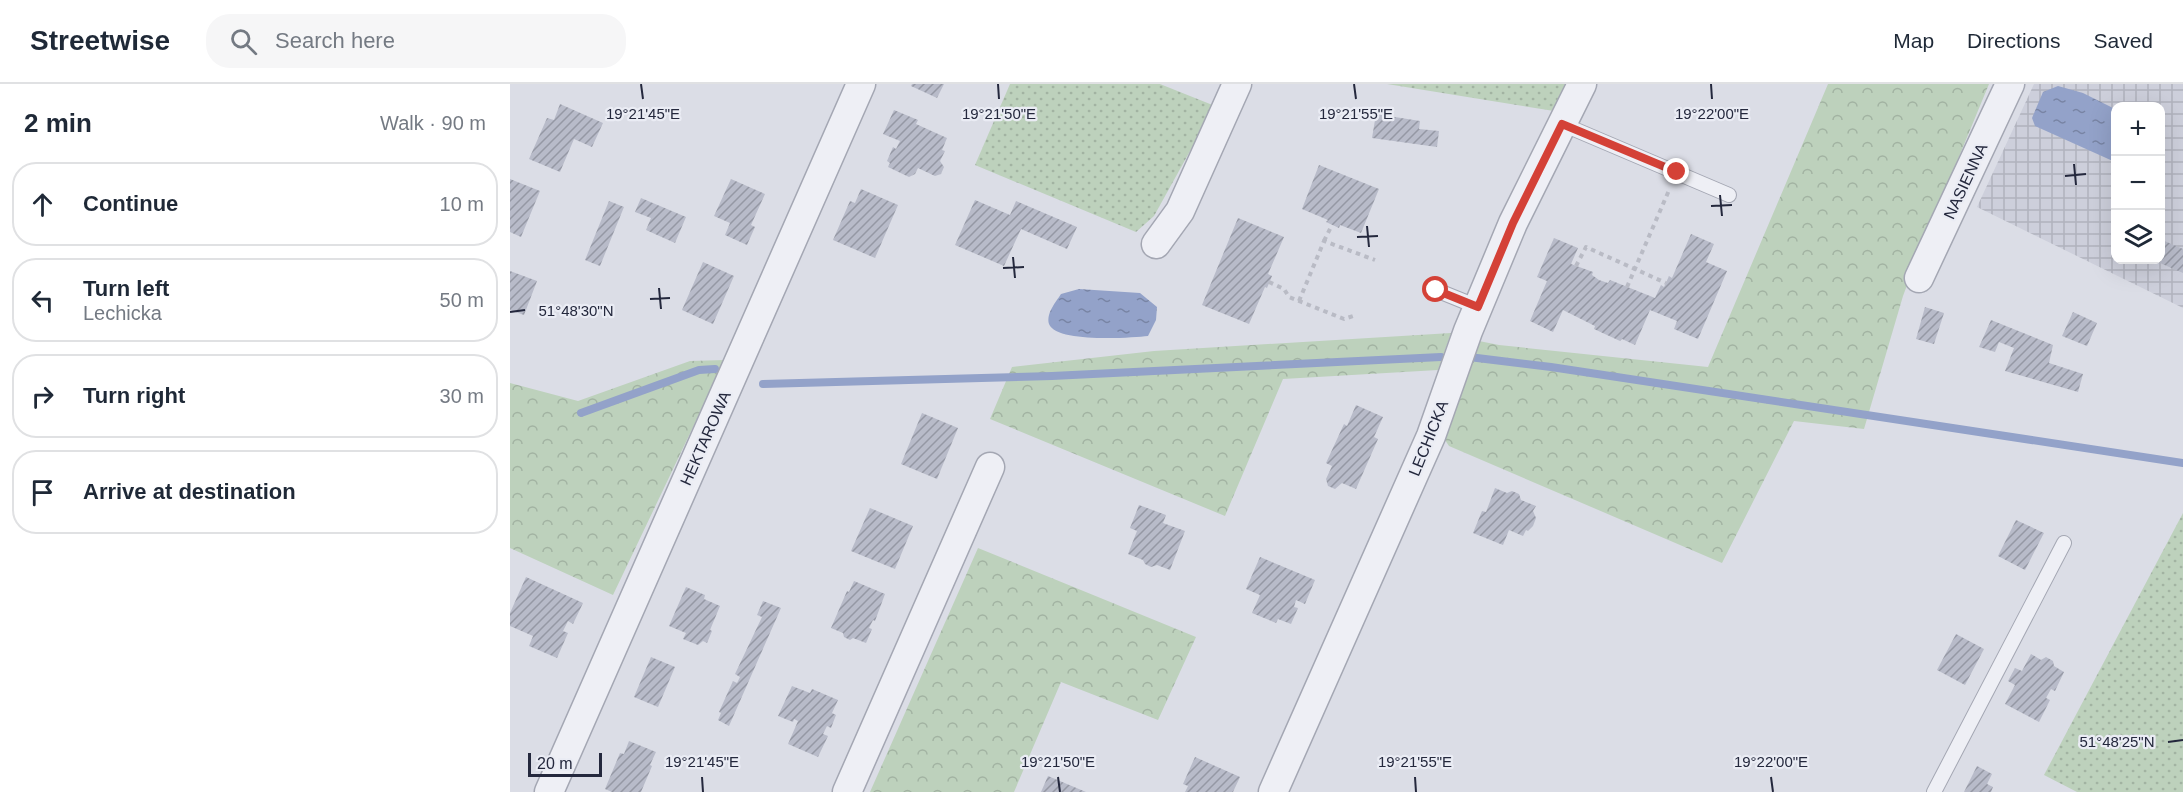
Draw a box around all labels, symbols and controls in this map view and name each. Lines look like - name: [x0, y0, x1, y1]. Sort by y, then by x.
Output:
- search box: [206, 14, 626, 68]
- text: Streetwise: [30, 25, 170, 56]
- icon: search: [227, 25, 260, 58]
- text: Search here: [275, 28, 395, 53]
- text: Map: [1893, 29, 1934, 52]
- text: Directions: [1967, 29, 2060, 52]
- text: Saved: [2093, 29, 2153, 52]
- map controls: [2111, 102, 2165, 264]
- button: +: [2111, 102, 2165, 156]
- text: 19°21'45"E: [606, 105, 680, 122]
- text: 19°21'50"E: [962, 105, 1036, 122]
- text: 19°21'55"E: [1319, 105, 1393, 122]
- text: 19°22'00"E: [1675, 105, 1749, 122]
- text: 2 min: [24, 108, 92, 138]
- text: Walk · 90 m: [380, 112, 486, 134]
- street label: NASIENNA: [1940, 140, 1991, 222]
- button: −: [2111, 156, 2165, 210]
- route end: [1663, 158, 1689, 184]
- icon: ahead: [26, 188, 59, 221]
- text: Continue: [83, 191, 178, 216]
- text: 10 m: [440, 193, 484, 215]
- button: layers: [2111, 210, 2165, 264]
- text: Turn left: [83, 276, 169, 301]
- route start: [1422, 276, 1448, 302]
- icon: left: [26, 284, 59, 317]
- text: 50 m: [440, 289, 484, 311]
- text: Lechicka: [83, 302, 162, 324]
- text: 51°48'30"N: [538, 302, 614, 319]
- icon: right: [26, 380, 59, 413]
- text: Turn right: [83, 383, 185, 408]
- text: 30 m: [440, 385, 484, 407]
- street label: HEKTAROWA: [677, 388, 734, 488]
- street label: LECHICKA: [1406, 398, 1451, 478]
- icon: arrive: [26, 476, 59, 509]
- text: Arrive at destination: [83, 479, 296, 504]
- text: 51°48'25"N: [2079, 733, 2155, 750]
- scale bar: [528, 750, 602, 778]
- text: 19°21'45"E: [665, 753, 739, 770]
- text: 19°21'50"E: [1021, 753, 1095, 770]
- text: 19°21'55"E: [1378, 753, 1452, 770]
- text: 19°22'00"E: [1734, 753, 1808, 770]
- text: 20 m: [537, 755, 573, 772]

